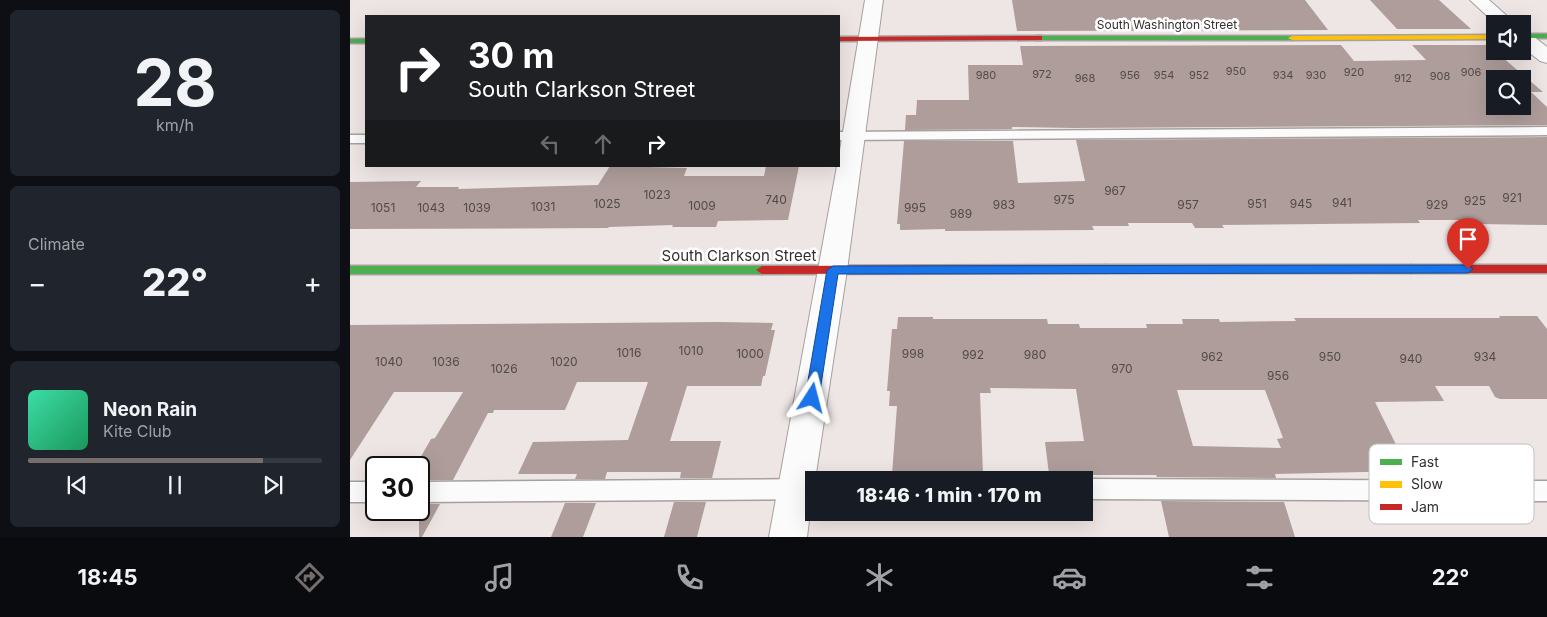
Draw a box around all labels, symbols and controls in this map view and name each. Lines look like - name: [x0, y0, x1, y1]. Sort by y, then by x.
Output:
- map controls: [1486, 15, 1531, 115]
- button: sound: [1486, 15, 1531, 60]
- street label: South Washington Street: [1097, 17, 1237, 32]
- text: 30 m: [468, 34, 554, 76]
- icon: right: [385, 35, 450, 100]
- text: 28: [133, 43, 217, 122]
- house number: 950: [1226, 64, 1246, 78]
- house number: 920: [1344, 65, 1364, 79]
- house number: 906: [1461, 65, 1481, 79]
- house number: 972: [1032, 67, 1052, 81]
- house number: 980: [976, 68, 996, 82]
- house number: 956: [1120, 68, 1140, 82]
- house number: 954: [1154, 68, 1174, 82]
- house number: 952: [1189, 68, 1209, 82]
- house number: 934: [1273, 68, 1293, 82]
- house number: 930: [1306, 68, 1326, 82]
- house number: 908: [1430, 69, 1450, 83]
- button: search: [1486, 70, 1531, 115]
- house number: 968: [1075, 71, 1095, 85]
- house number: 912: [1394, 71, 1412, 85]
- text: South Clarkson Street: [468, 76, 695, 102]
- text: km/h: [156, 115, 194, 135]
- icon: left: [536, 130, 564, 158]
- icon: ahead: [589, 130, 617, 158]
- icon: right: [642, 130, 670, 158]
- house number: 967: [1104, 183, 1126, 198]
- house number: 1023: [643, 187, 671, 202]
- house number: 921: [1502, 190, 1522, 205]
- house number: 740: [765, 192, 787, 207]
- house number: 975: [1053, 192, 1075, 207]
- house number: 925: [1464, 193, 1486, 208]
- house number: 941: [1332, 195, 1352, 210]
- house number: 1025: [593, 196, 621, 211]
- house number: 951: [1247, 196, 1267, 211]
- house number: 945: [1290, 196, 1312, 211]
- house number: 983: [993, 197, 1015, 212]
- house number: 957: [1177, 197, 1199, 212]
- house number: 929: [1426, 197, 1448, 212]
- house number: 1009: [688, 198, 716, 213]
- house number: 1031: [531, 199, 555, 214]
- house number: 1051: [371, 200, 395, 215]
- house number: 1043: [417, 200, 445, 215]
- house number: 1039: [463, 200, 491, 215]
- house number: 995: [904, 200, 926, 215]
- house number: 989: [950, 206, 972, 221]
- pin: [1447, 218, 1489, 269]
- icon: arrive: [1454, 225, 1482, 253]
- text: Climate: [28, 234, 85, 254]
- street label: South Clarkson Street: [662, 246, 817, 265]
- text: 22°: [142, 259, 208, 305]
- text: −: [28, 266, 47, 300]
- text: +: [303, 266, 322, 300]
- house number: 1010: [679, 343, 703, 358]
- house number: 1016: [617, 345, 641, 360]
- house number: 1000: [736, 346, 764, 361]
- house number: 998: [902, 346, 924, 361]
- house number: 992: [962, 347, 984, 362]
- house number: 980: [1024, 347, 1046, 362]
- house number: 962: [1201, 349, 1223, 364]
- house number: 950: [1319, 349, 1341, 364]
- house number: 934: [1474, 349, 1497, 364]
- house number: 940: [1400, 351, 1422, 366]
- house number: 1040: [375, 354, 403, 369]
- house number: 1036: [432, 354, 460, 369]
- house number: 1020: [550, 354, 578, 369]
- house number: 1026: [490, 361, 518, 376]
- house number: 970: [1111, 361, 1133, 376]
- house number: 956: [1267, 368, 1289, 383]
- position arrow: [785, 371, 837, 423]
- text: Neon Rain: [103, 398, 197, 421]
- text: Kite Club: [103, 421, 172, 441]
- legend: [1369, 444, 1534, 524]
- text: Fast: [1411, 453, 1439, 470]
- speed limit sign: 30: [365, 456, 430, 521]
- icon: previous: [63, 471, 91, 499]
- icon: pause: [161, 471, 189, 499]
- icon: next: [259, 471, 287, 499]
- text: Slow: [1411, 475, 1443, 492]
- text: 18:46 · 1 min · 170 m: [856, 484, 1042, 507]
- text: Jam: [1411, 498, 1439, 515]
- icon: directions: [292, 560, 327, 595]
- icon: music: [482, 560, 517, 595]
- icon: phone: [672, 560, 707, 595]
- icon: climate: [862, 560, 897, 595]
- icon: car: [1052, 560, 1087, 595]
- icon: filters: [1242, 560, 1277, 595]
- text: 18:45: [77, 564, 138, 590]
- text: 22°: [1432, 564, 1469, 590]

